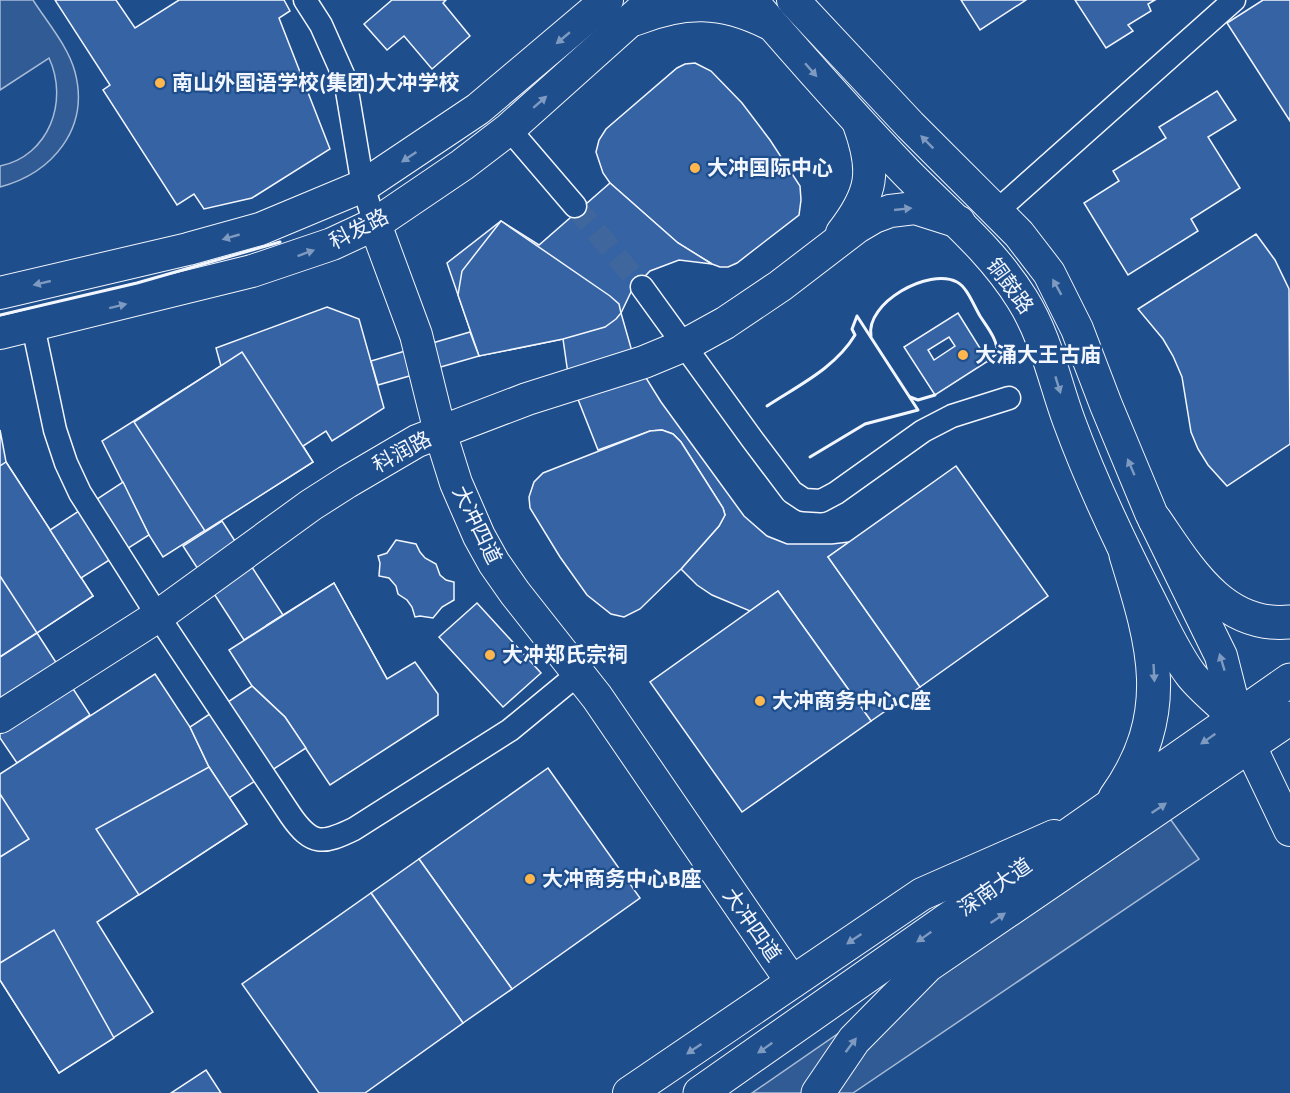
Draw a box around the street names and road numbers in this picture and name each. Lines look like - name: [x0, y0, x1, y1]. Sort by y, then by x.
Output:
- street label: 科发路: [324, 201, 394, 257]
- street label: 铜鼓路: [979, 252, 1041, 320]
- street label: 科润路: [367, 424, 437, 480]
- street label: 大冲四道: [445, 481, 509, 569]
- street label: 深南大道: [952, 851, 1038, 923]
- street label: 大冲四道: [716, 882, 788, 968]

